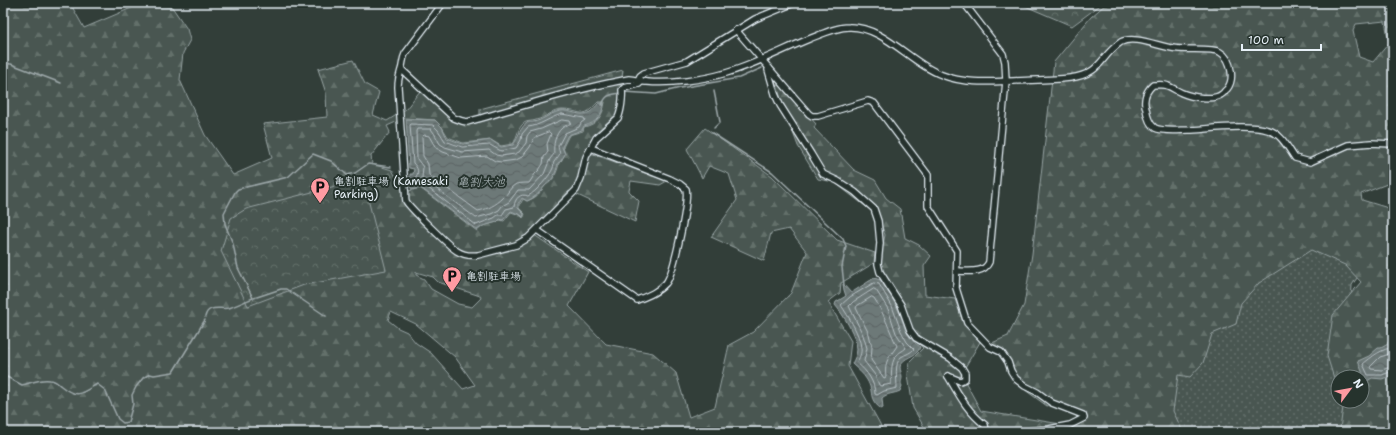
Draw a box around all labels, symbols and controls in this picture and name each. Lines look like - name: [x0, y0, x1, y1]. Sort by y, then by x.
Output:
- scale bar: [1242, 26, 1321, 52]
- text: 100 m: [1248, 32, 1284, 48]
- place label: 亀割駐車場 (Kamesaki Parking): [334, 174, 448, 202]
- water label: 亀割大池: [457, 174, 506, 190]
- parking icon: 亀割駐車場 (Kamesaki Parking): [309, 176, 331, 204]
- parking icon: 亀割駐車場: [441, 265, 463, 293]
- place label: 亀割駐車場: [466, 269, 521, 284]
- north arrow: [1330, 369, 1370, 409]
- text: N: [1349, 376, 1367, 392]

